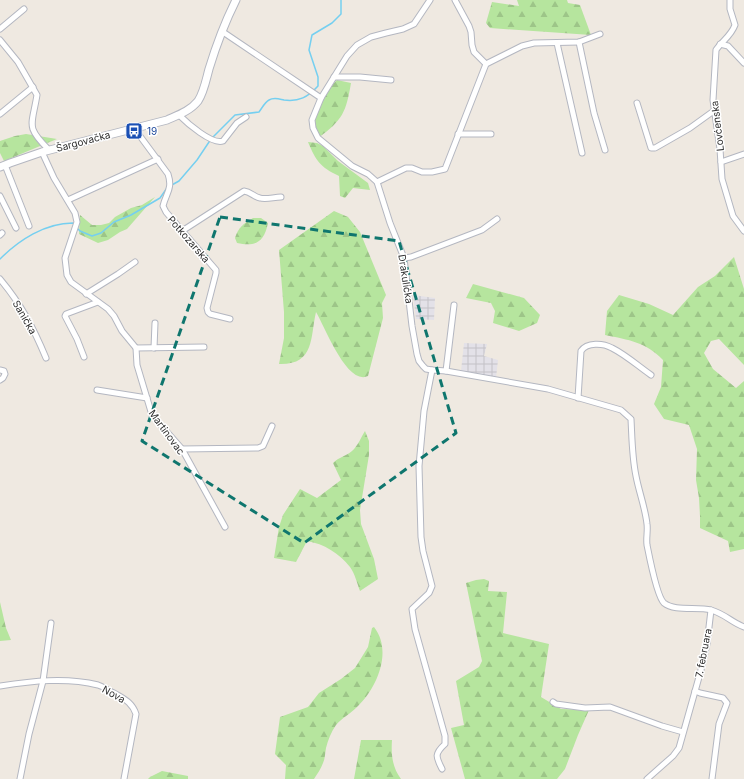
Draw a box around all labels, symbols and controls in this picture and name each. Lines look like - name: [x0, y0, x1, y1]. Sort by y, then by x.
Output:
- street label: Lovćenska: [708, 100, 726, 152]
- bus stop icon: 19: [124, 121, 144, 141]
- place label: 19: [147, 125, 157, 137]
- street label: Šargovačka: [55, 128, 111, 154]
- street label: Potkozarska: [165, 213, 213, 265]
- street label: Drakulićka: [396, 254, 416, 304]
- street label: Sanička: [11, 298, 39, 336]
- street label: Martinovac: [147, 407, 188, 457]
- street label: 7. februara: [692, 627, 714, 679]
- street label: Nova: [100, 683, 128, 705]

